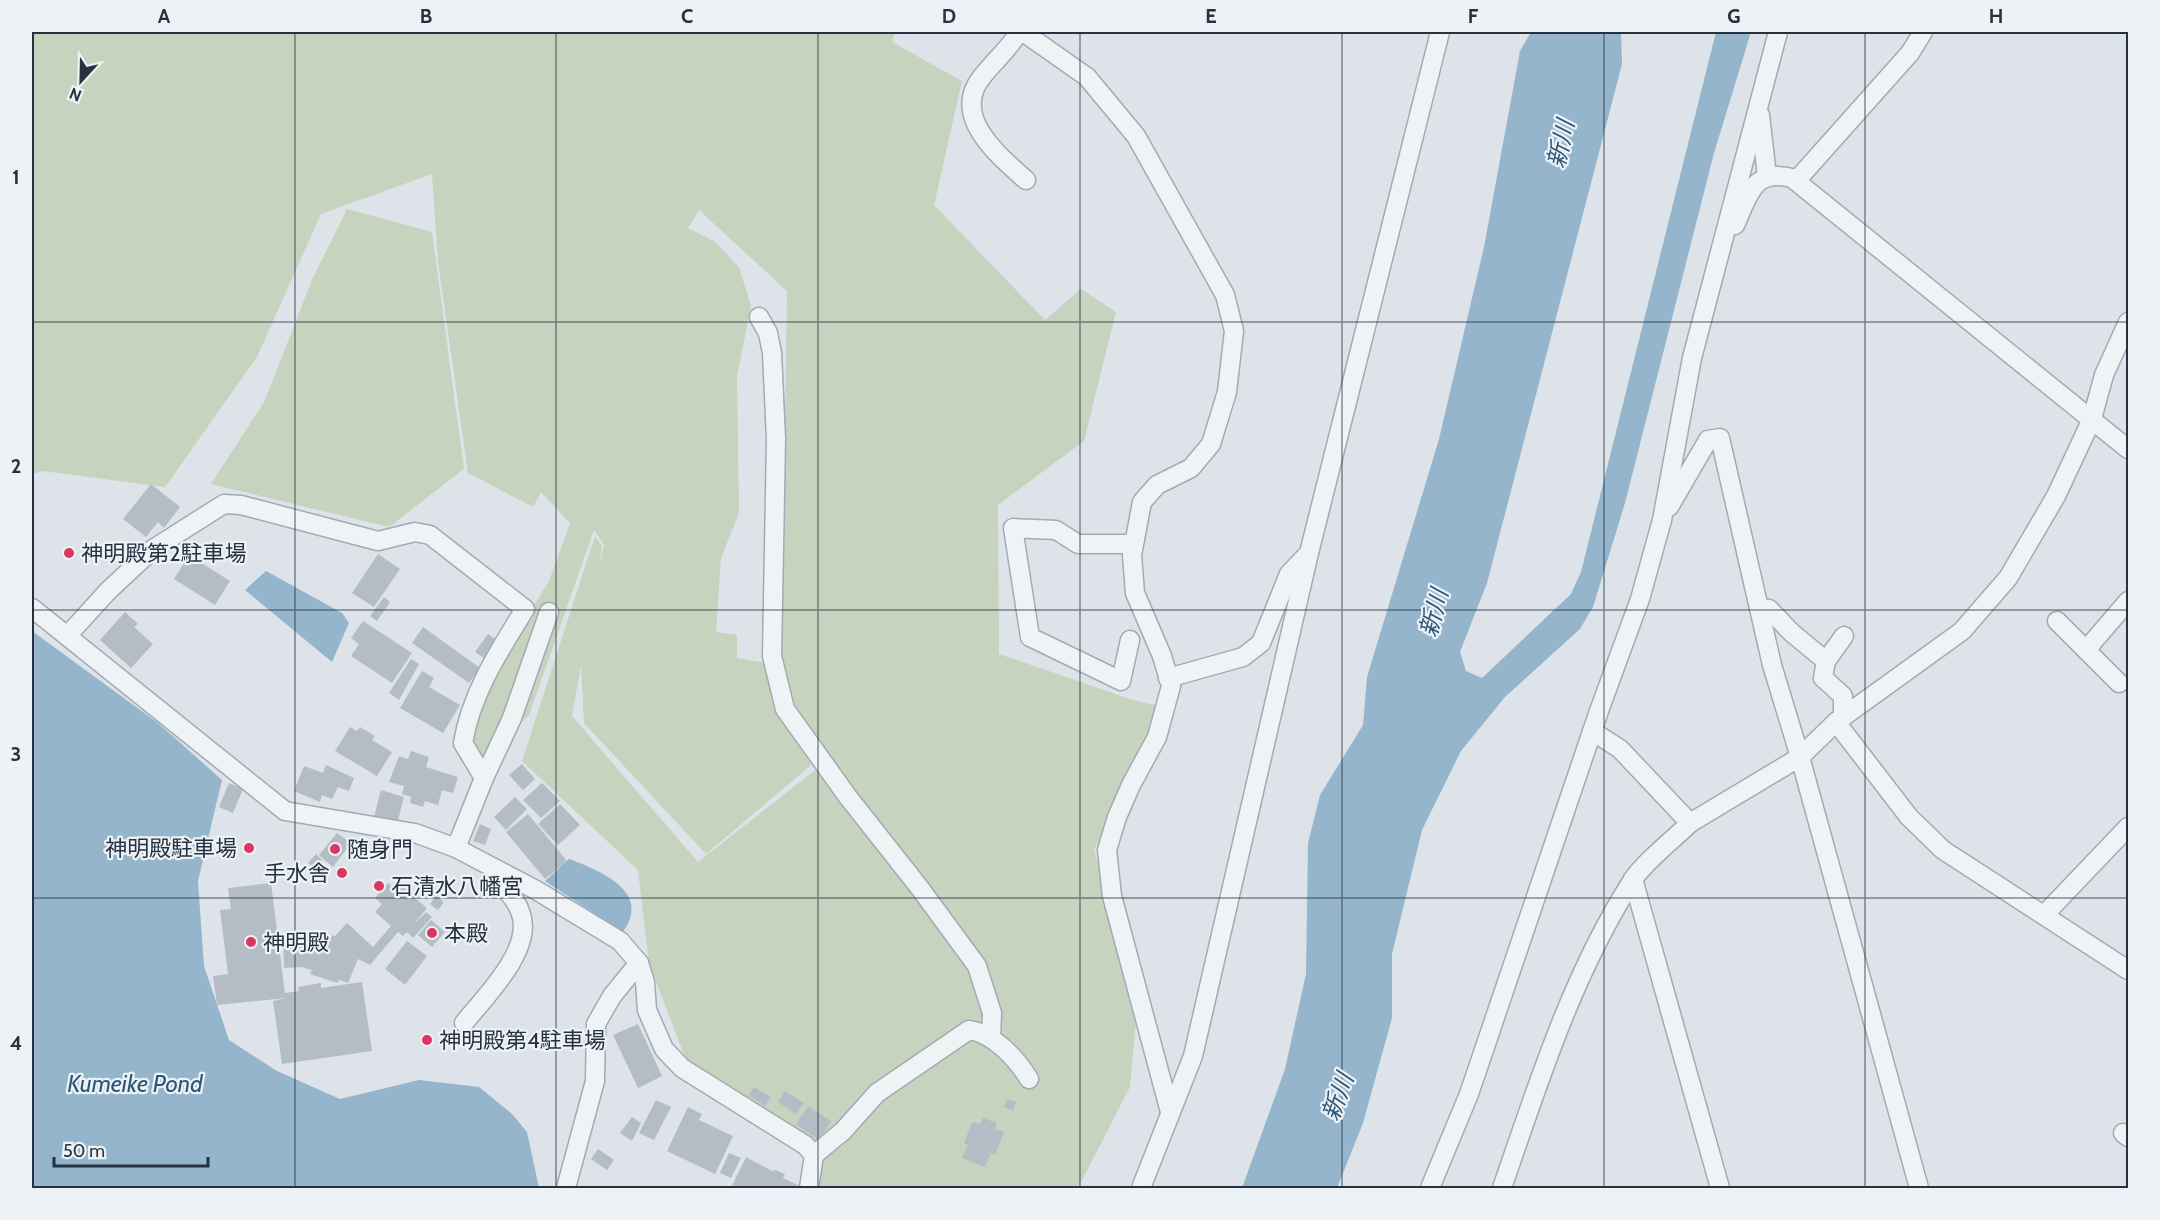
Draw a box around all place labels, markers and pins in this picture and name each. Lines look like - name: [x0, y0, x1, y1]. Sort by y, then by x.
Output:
- place label: 神明殿第2駐車場: [81, 540, 247, 567]
- marker: 神明殿第2駐車場: [62, 546, 76, 560]
- place label: 神明殿駐車場: [105, 835, 237, 862]
- place label: 随身門: [347, 836, 413, 863]
- marker: 神明殿駐車場: [242, 841, 256, 855]
- marker: 随身門: [328, 842, 342, 856]
- place label: 手水舎: [264, 860, 330, 887]
- marker: 手水舎: [335, 866, 349, 880]
- place label: 石清水八幡宮: [391, 873, 523, 900]
- marker: 石清水八幡宮: [372, 879, 386, 893]
- place label: 本殿: [444, 920, 488, 947]
- marker: 本殿: [425, 926, 439, 940]
- place label: 神明殿: [263, 929, 329, 956]
- marker: 神明殿: [244, 935, 258, 949]
- place label: 神明殿第4駐車場: [439, 1027, 606, 1054]
- marker: 神明殿第4駐車場: [420, 1033, 434, 1047]

